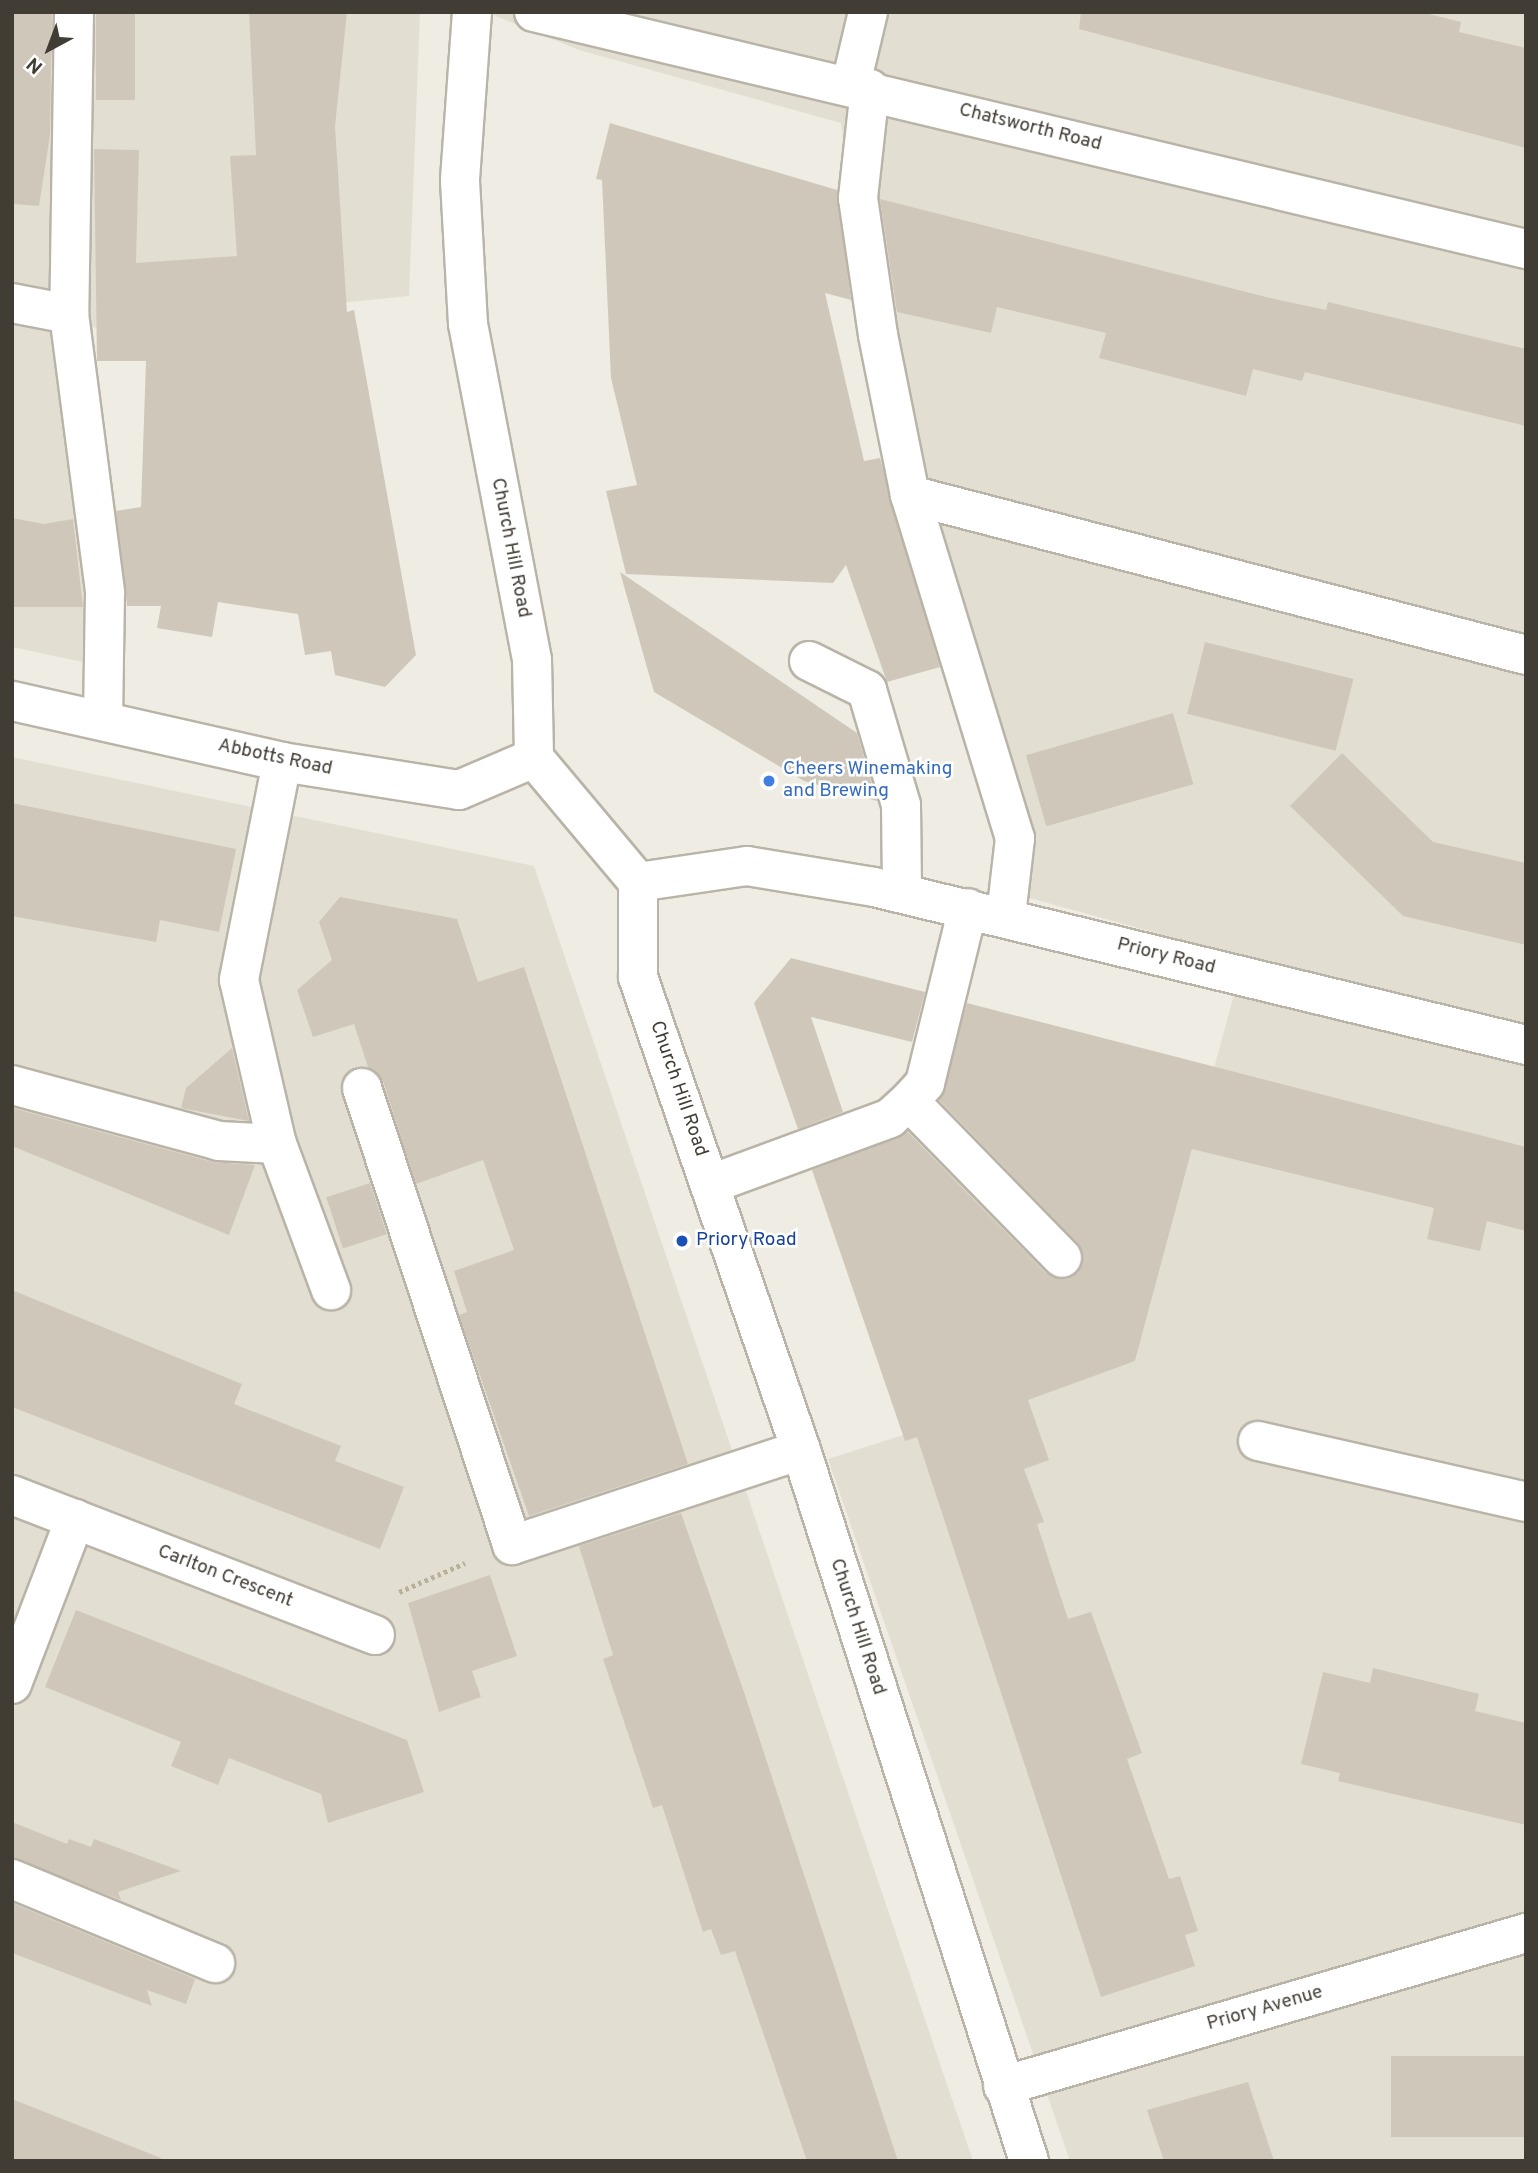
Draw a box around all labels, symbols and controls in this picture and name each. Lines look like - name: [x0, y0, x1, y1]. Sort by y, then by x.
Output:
- north arrow: [14, 14, 84, 84]
- text: N: [22, 51, 48, 78]
- street label: Chatsworth Road: [956, 99, 1104, 157]
- street label: Church Hill Road: [485, 476, 535, 620]
- street label: Abbotts Road: [216, 735, 334, 781]
- place label: Cheers Winemaking and Brewing: [783, 759, 953, 803]
- marker: Cheers Winemaking and Brewing: [761, 773, 777, 789]
- street label: Priory Road: [1114, 934, 1218, 980]
- street label: Church Hill Road: [644, 1018, 712, 1160]
- place label: Priory Road: [696, 1230, 797, 1252]
- marker: Priory Road: [674, 1233, 690, 1249]
- street label: Carlton Crescent: [154, 1541, 296, 1613]
- street label: Church Hill Road: [824, 1556, 890, 1698]
- street label: Priory Avenue: [1204, 1981, 1326, 2037]

